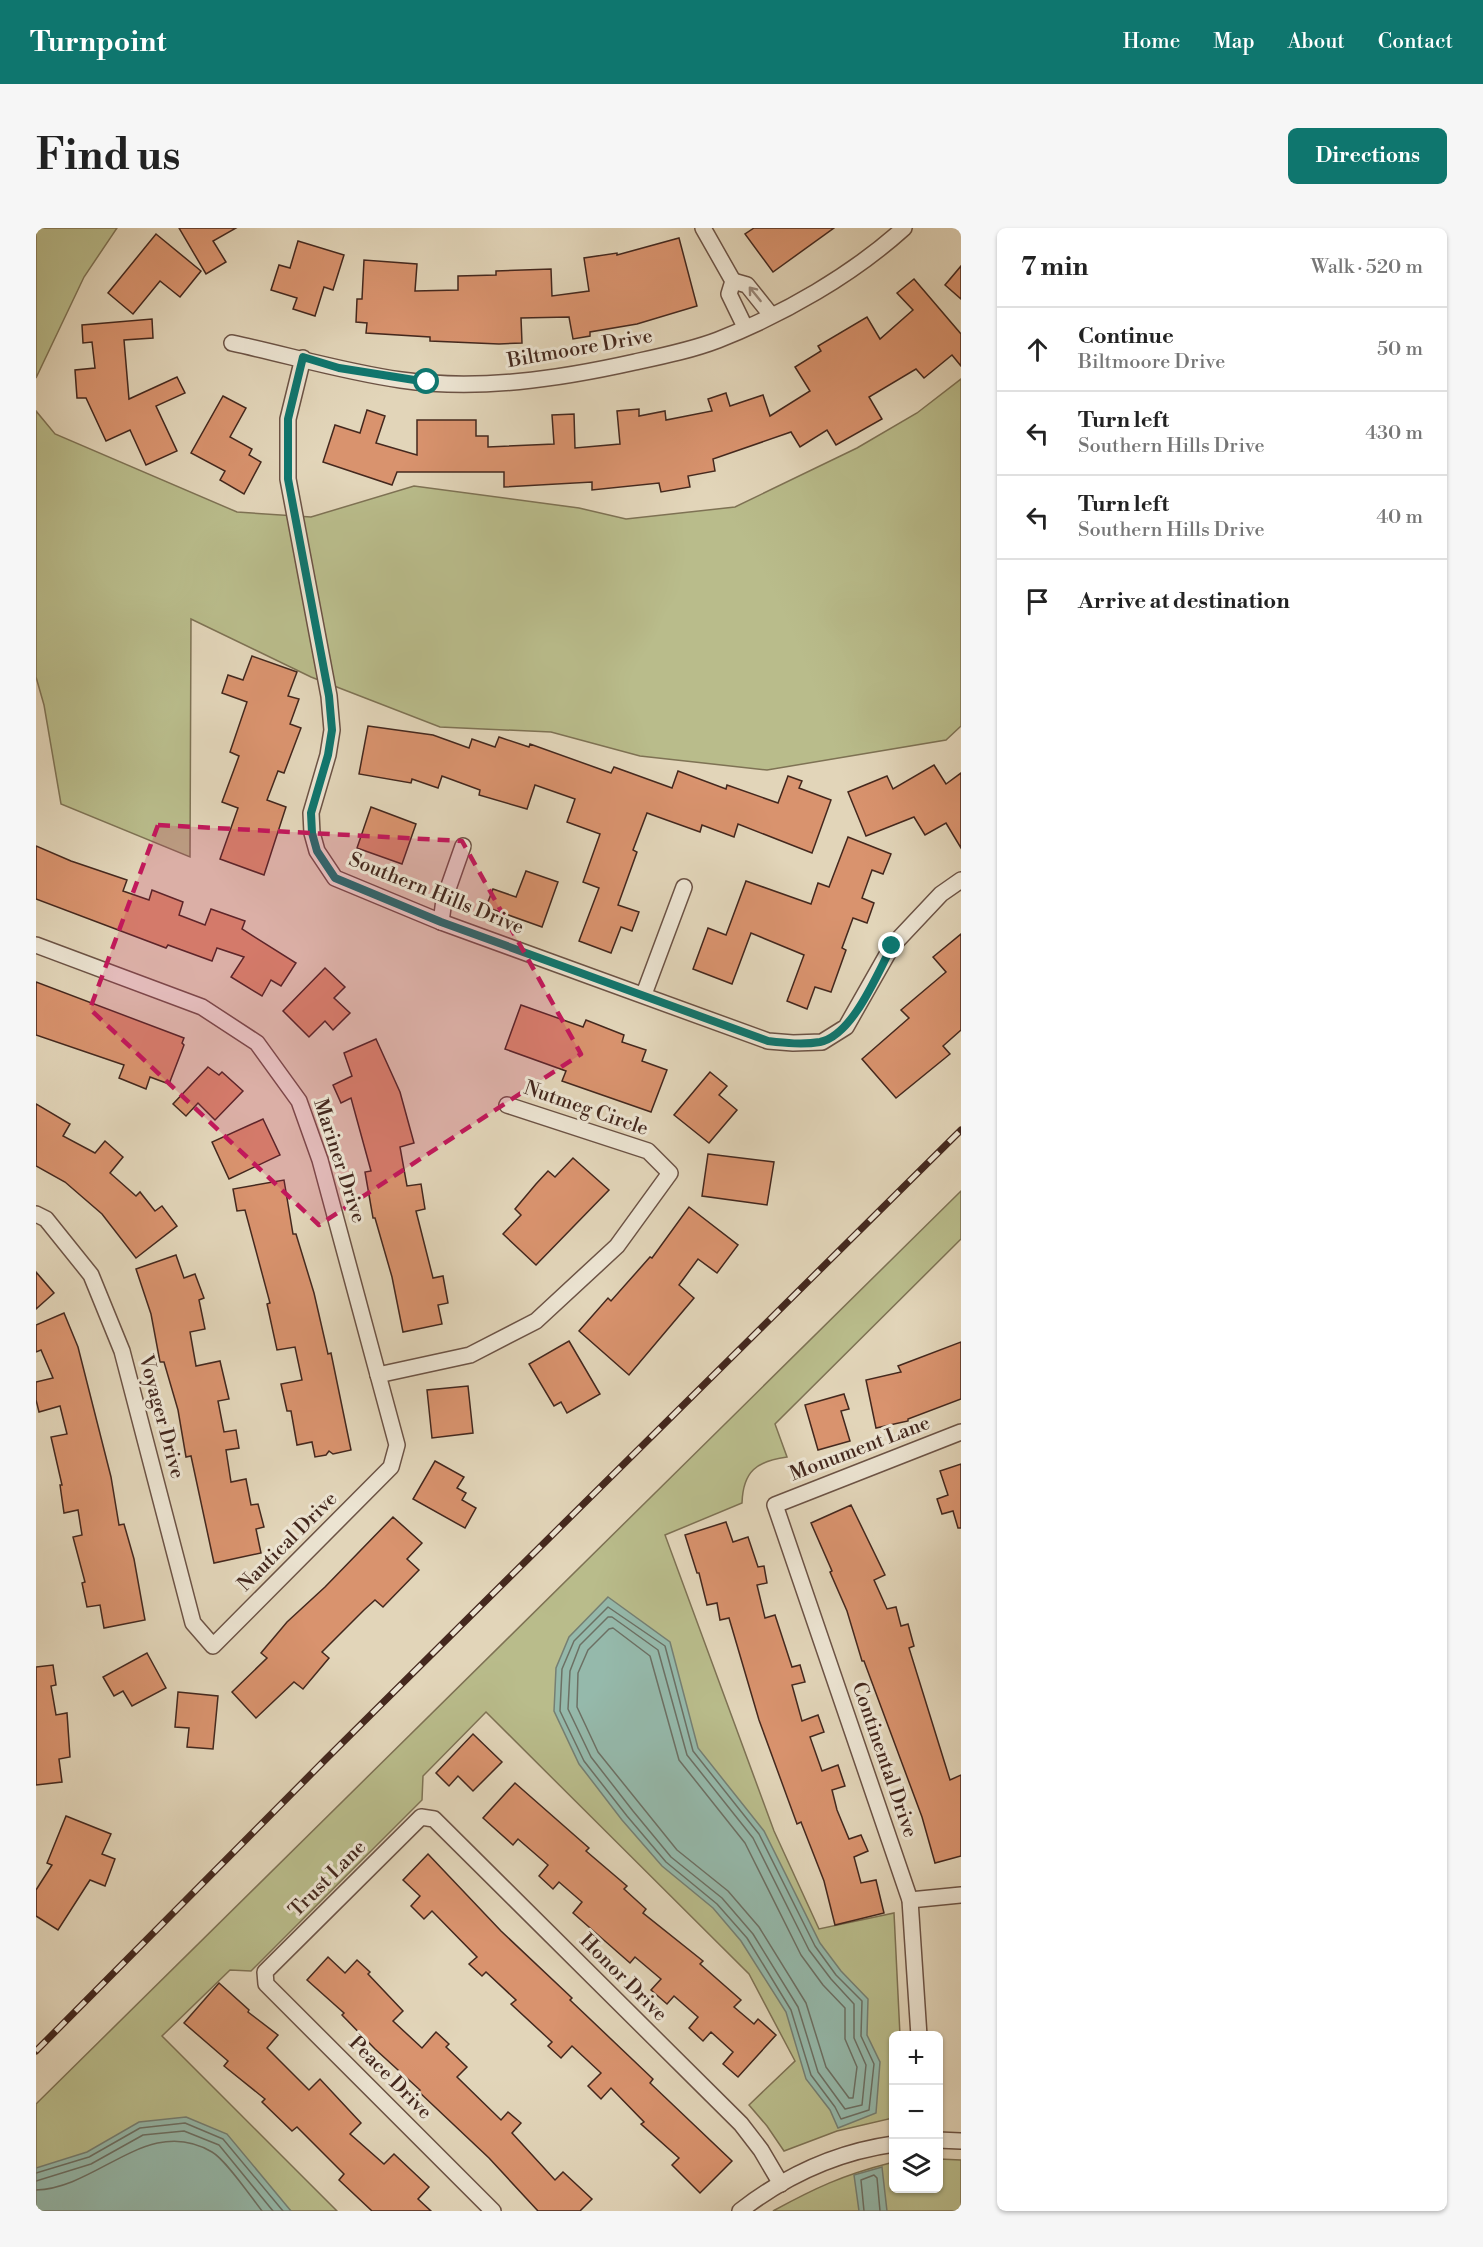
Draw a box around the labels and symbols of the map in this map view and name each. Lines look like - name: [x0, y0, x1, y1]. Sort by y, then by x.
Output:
- one-way arrow: [748, 286, 761, 302]
- street label: Biltmoore Drive: [504, 324, 655, 374]
- route start: [413, 368, 439, 394]
- street label: Southern Hills Drive: [345, 847, 527, 941]
- route end: [878, 932, 904, 958]
- street label: Nutmeg Circle: [521, 1076, 651, 1142]
- street label: Mariner Drive: [307, 1096, 371, 1226]
- street label: Voyager Drive: [132, 1351, 190, 1482]
- street label: Monument Lane: [786, 1411, 934, 1487]
- street label: Nautical Drive: [233, 1487, 343, 1597]
- street label: Continental Drive: [846, 1679, 922, 1841]
- street label: Trust Lane: [284, 1835, 372, 1923]
- street label: Honor Drive: [574, 1929, 672, 2027]
- street label: Peace Drive: [343, 2031, 437, 2125]

